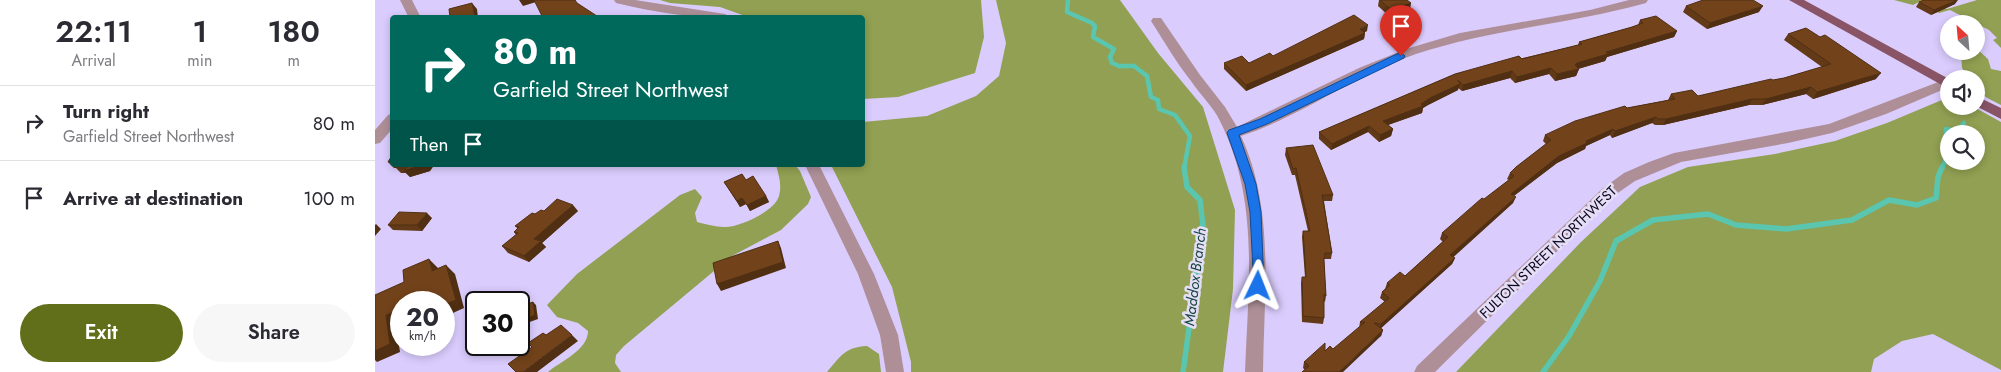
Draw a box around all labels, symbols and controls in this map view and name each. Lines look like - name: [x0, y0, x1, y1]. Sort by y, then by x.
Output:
- pin: [1380, 5, 1422, 56]
- text: 22:11: [55, 10, 132, 53]
- text: 1: [192, 10, 207, 53]
- text: 180: [268, 10, 320, 53]
- icon: arrive: [1387, 12, 1415, 40]
- north arrow: [1940, 15, 1985, 60]
- map controls: [1940, 15, 1985, 170]
- text: 80 m: [493, 27, 577, 77]
- icon: right: [410, 35, 475, 100]
- text: Arrival: [72, 49, 116, 72]
- text: min: [187, 49, 212, 72]
- text: m: [287, 49, 300, 72]
- button: sound: [1940, 70, 1985, 115]
- text: Garfield Street Northwest: [493, 73, 728, 105]
- text: Turn right: [63, 98, 149, 125]
- icon: right: [20, 109, 48, 137]
- text: 80 m: [313, 110, 355, 137]
- text: Garfield Street Northwest: [63, 125, 234, 148]
- button: search: [1940, 125, 1985, 170]
- icon: arrive: [459, 130, 487, 158]
- text: Then: [410, 131, 449, 158]
- street label: FULTON STREET NORTHWEST: [1475, 181, 1621, 323]
- icon: arrive: [20, 184, 48, 212]
- text: Arrive at destination: [63, 185, 243, 212]
- text: 100 m: [303, 185, 355, 212]
- water label: Maddox Branch: [1178, 227, 1212, 327]
- position arrow: [1231, 259, 1283, 311]
- speed limit sign: 30: [465, 291, 530, 356]
- text: 20: [406, 299, 439, 335]
- button: Exit: [20, 304, 183, 362]
- button: Share: [193, 304, 355, 362]
- text: km/h: [409, 327, 436, 345]

